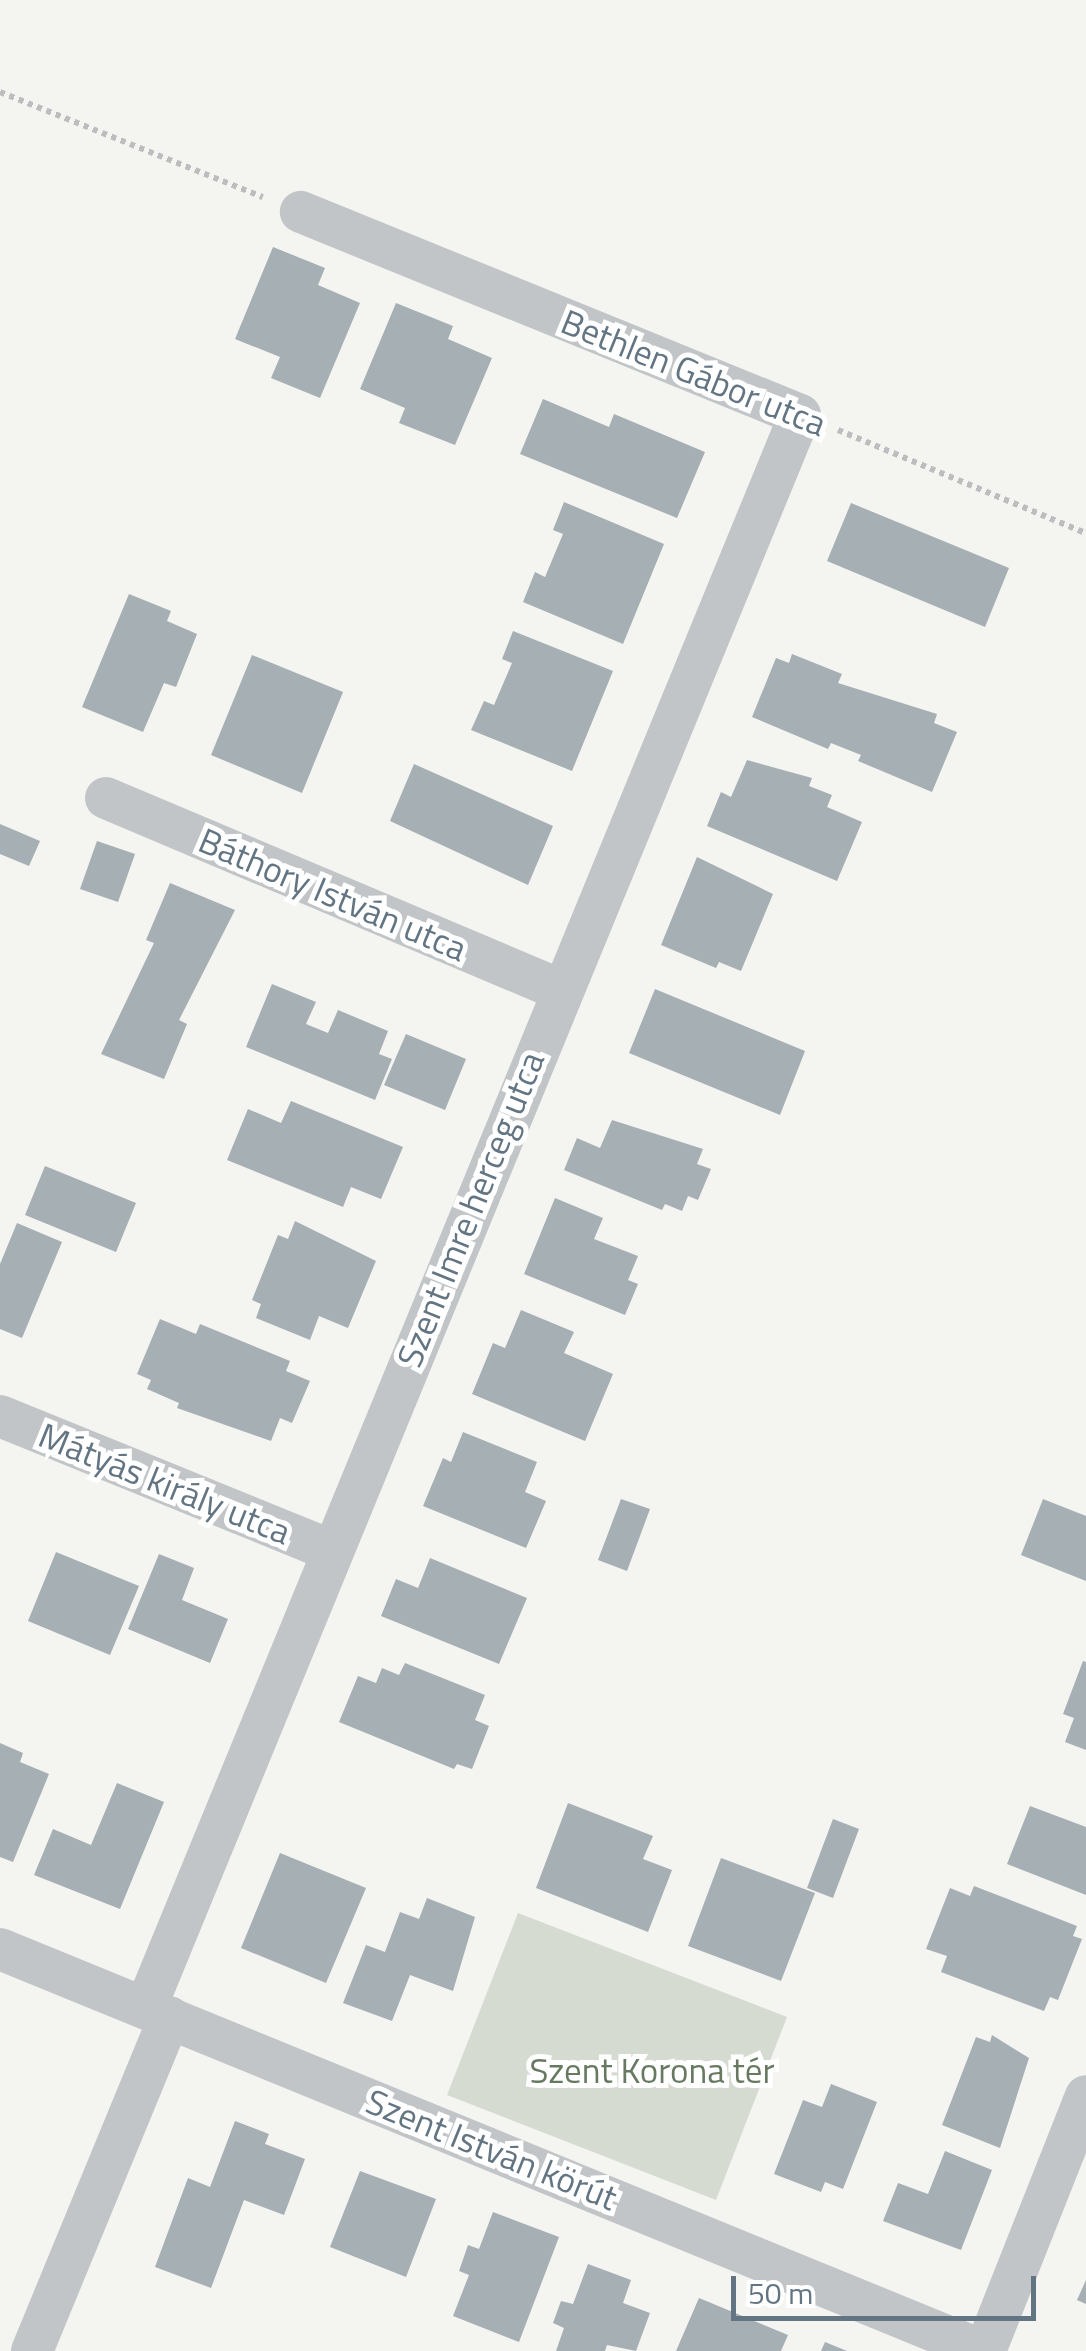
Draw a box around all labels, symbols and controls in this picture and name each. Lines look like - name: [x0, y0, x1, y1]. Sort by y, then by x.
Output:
- street label: Bethlen Gábor utca: [555, 300, 833, 444]
- street label: Báthory István utca: [193, 819, 473, 969]
- street label: Szent Imre herceg utca: [388, 1045, 552, 1373]
- street label: Mátyás király utca: [33, 1413, 297, 1553]
- park label: Szent Korona tér: [529, 2049, 775, 2091]
- street label: Szent István körút: [361, 2080, 623, 2218]
- scale bar: [736, 2256, 1041, 2318]
- text: 50 m: [748, 2270, 813, 2316]

